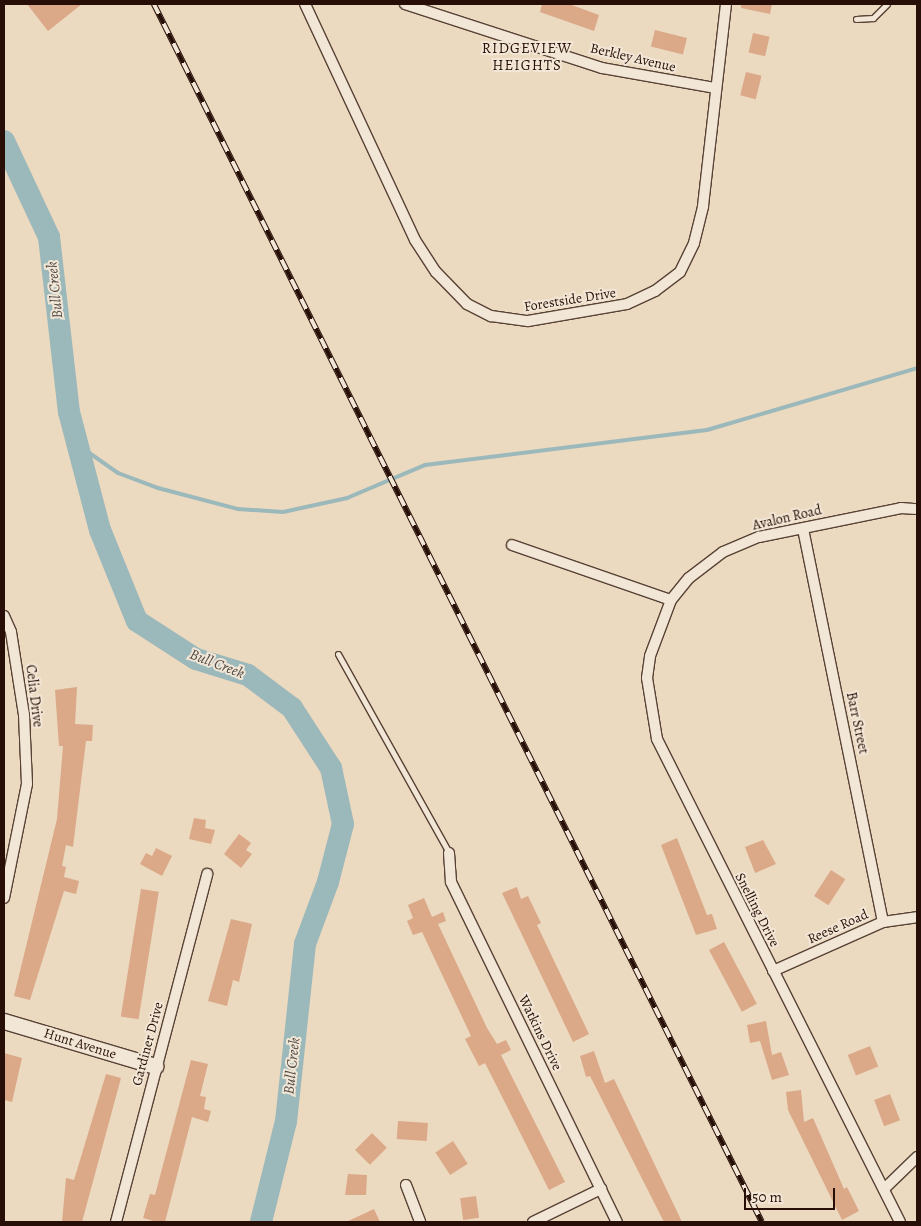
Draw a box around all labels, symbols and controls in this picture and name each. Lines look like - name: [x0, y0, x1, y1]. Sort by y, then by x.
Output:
- district label: RIDGEVIEW HEIGHTS: [481, 39, 573, 74]
- street label: Berkley Avenue: [589, 40, 677, 76]
- water label: Bull Creek: [43, 261, 67, 319]
- street label: Forestside Drive: [523, 284, 617, 316]
- street label: Avalon Road: [751, 502, 823, 534]
- water label: Bull Creek: [187, 645, 247, 683]
- street label: Celia Drive: [22, 664, 46, 728]
- street label: Barr Street: [842, 691, 872, 755]
- street label: Snelling Drive: [731, 870, 783, 950]
- street label: Reese Road: [805, 906, 871, 948]
- street label: Watkins Drive: [515, 993, 565, 1073]
- street label: Gardiner Drive: [129, 1000, 167, 1088]
- street label: Hunt Avenue: [42, 1025, 118, 1063]
- water label: Bull Creek: [280, 1037, 304, 1095]
- scale bar: [746, 1178, 837, 1210]
- text: 50 m: [752, 1187, 782, 1207]

